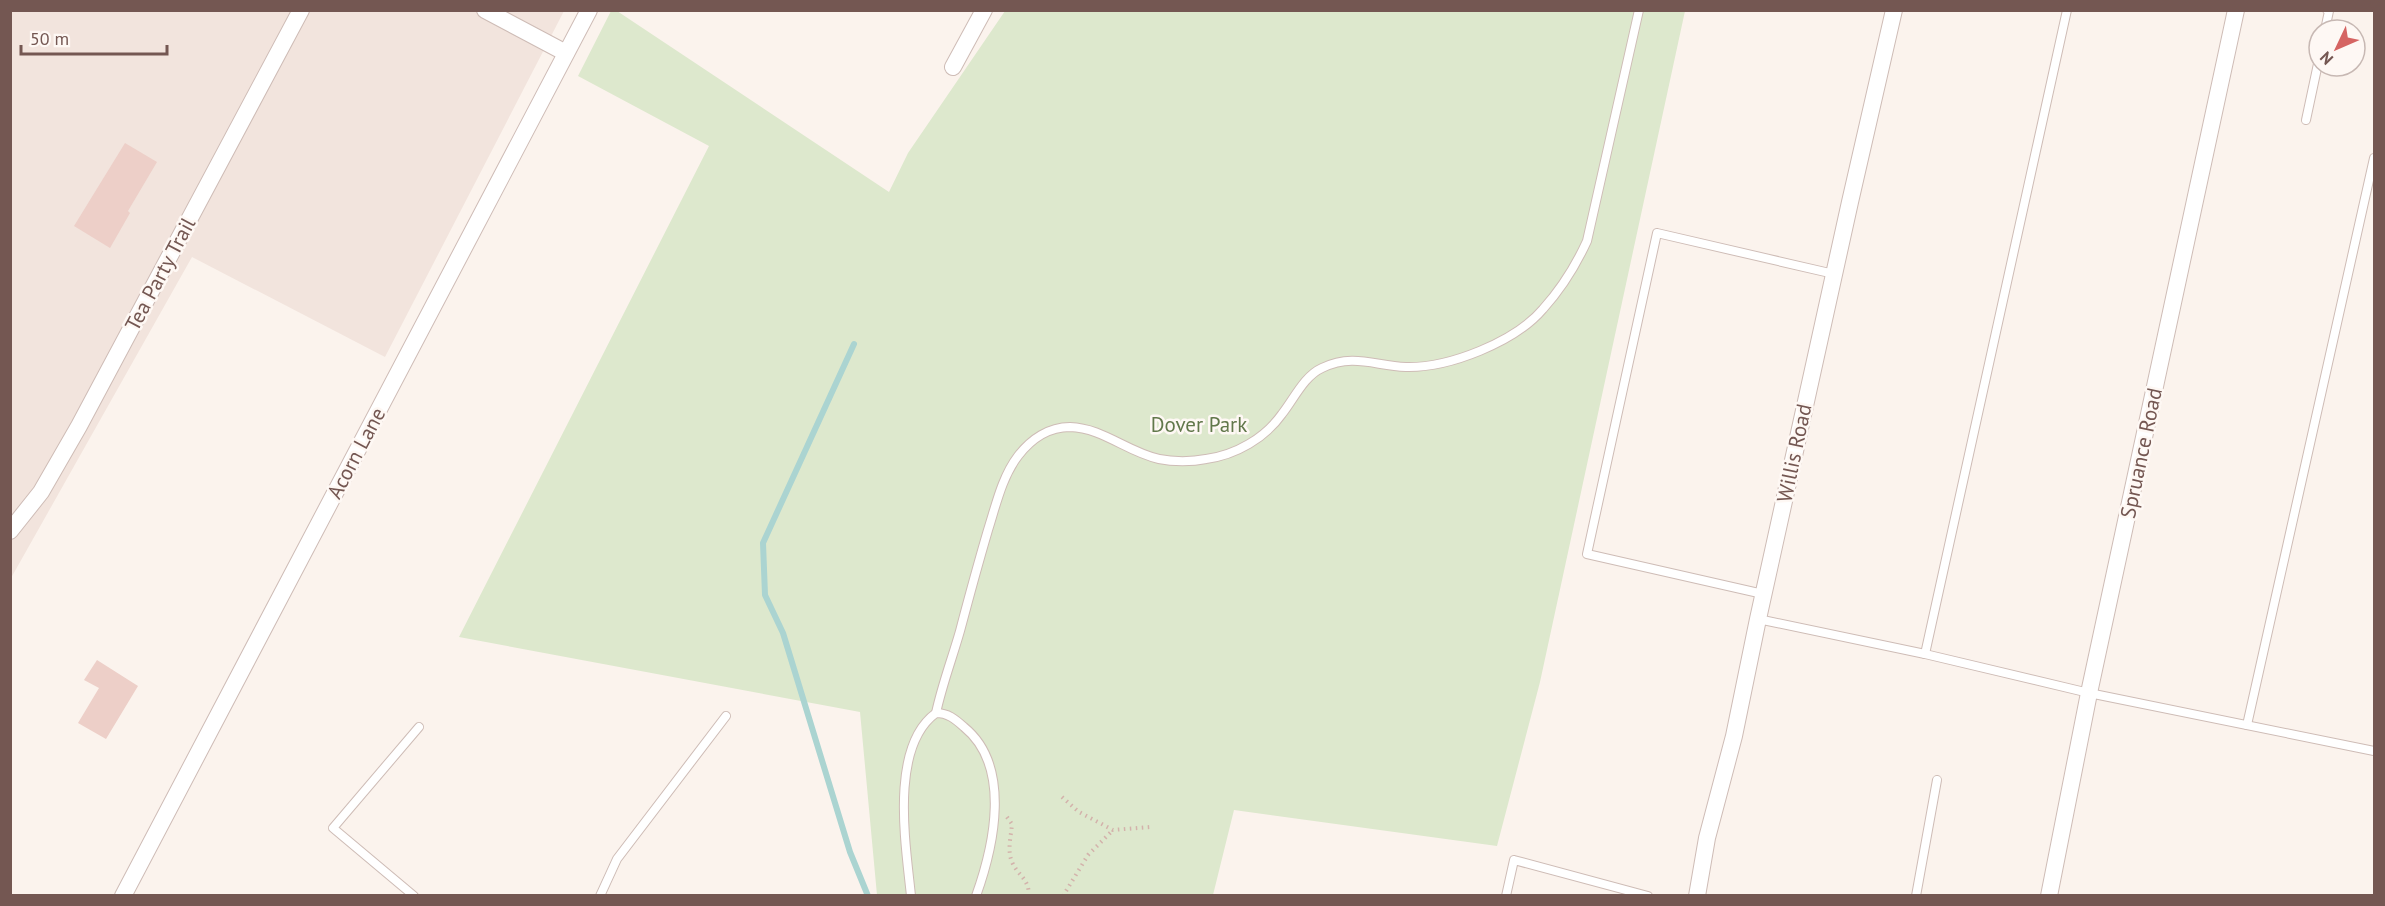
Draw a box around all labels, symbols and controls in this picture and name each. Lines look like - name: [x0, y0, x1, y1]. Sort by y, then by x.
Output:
- scale bar: [21, 18, 166, 56]
- north arrow: [2307, 18, 2367, 78]
- text: 50 m: [30, 27, 69, 50]
- text: N: [2315, 48, 2337, 69]
- street label: Tea Party Trail: [119, 213, 201, 335]
- street label: Spruance Road: [2114, 385, 2168, 521]
- street label: Willis Road: [1770, 401, 1818, 505]
- street label: Acorn Lane: [321, 403, 391, 503]
- park label: Dover Park: [1151, 411, 1247, 438]

